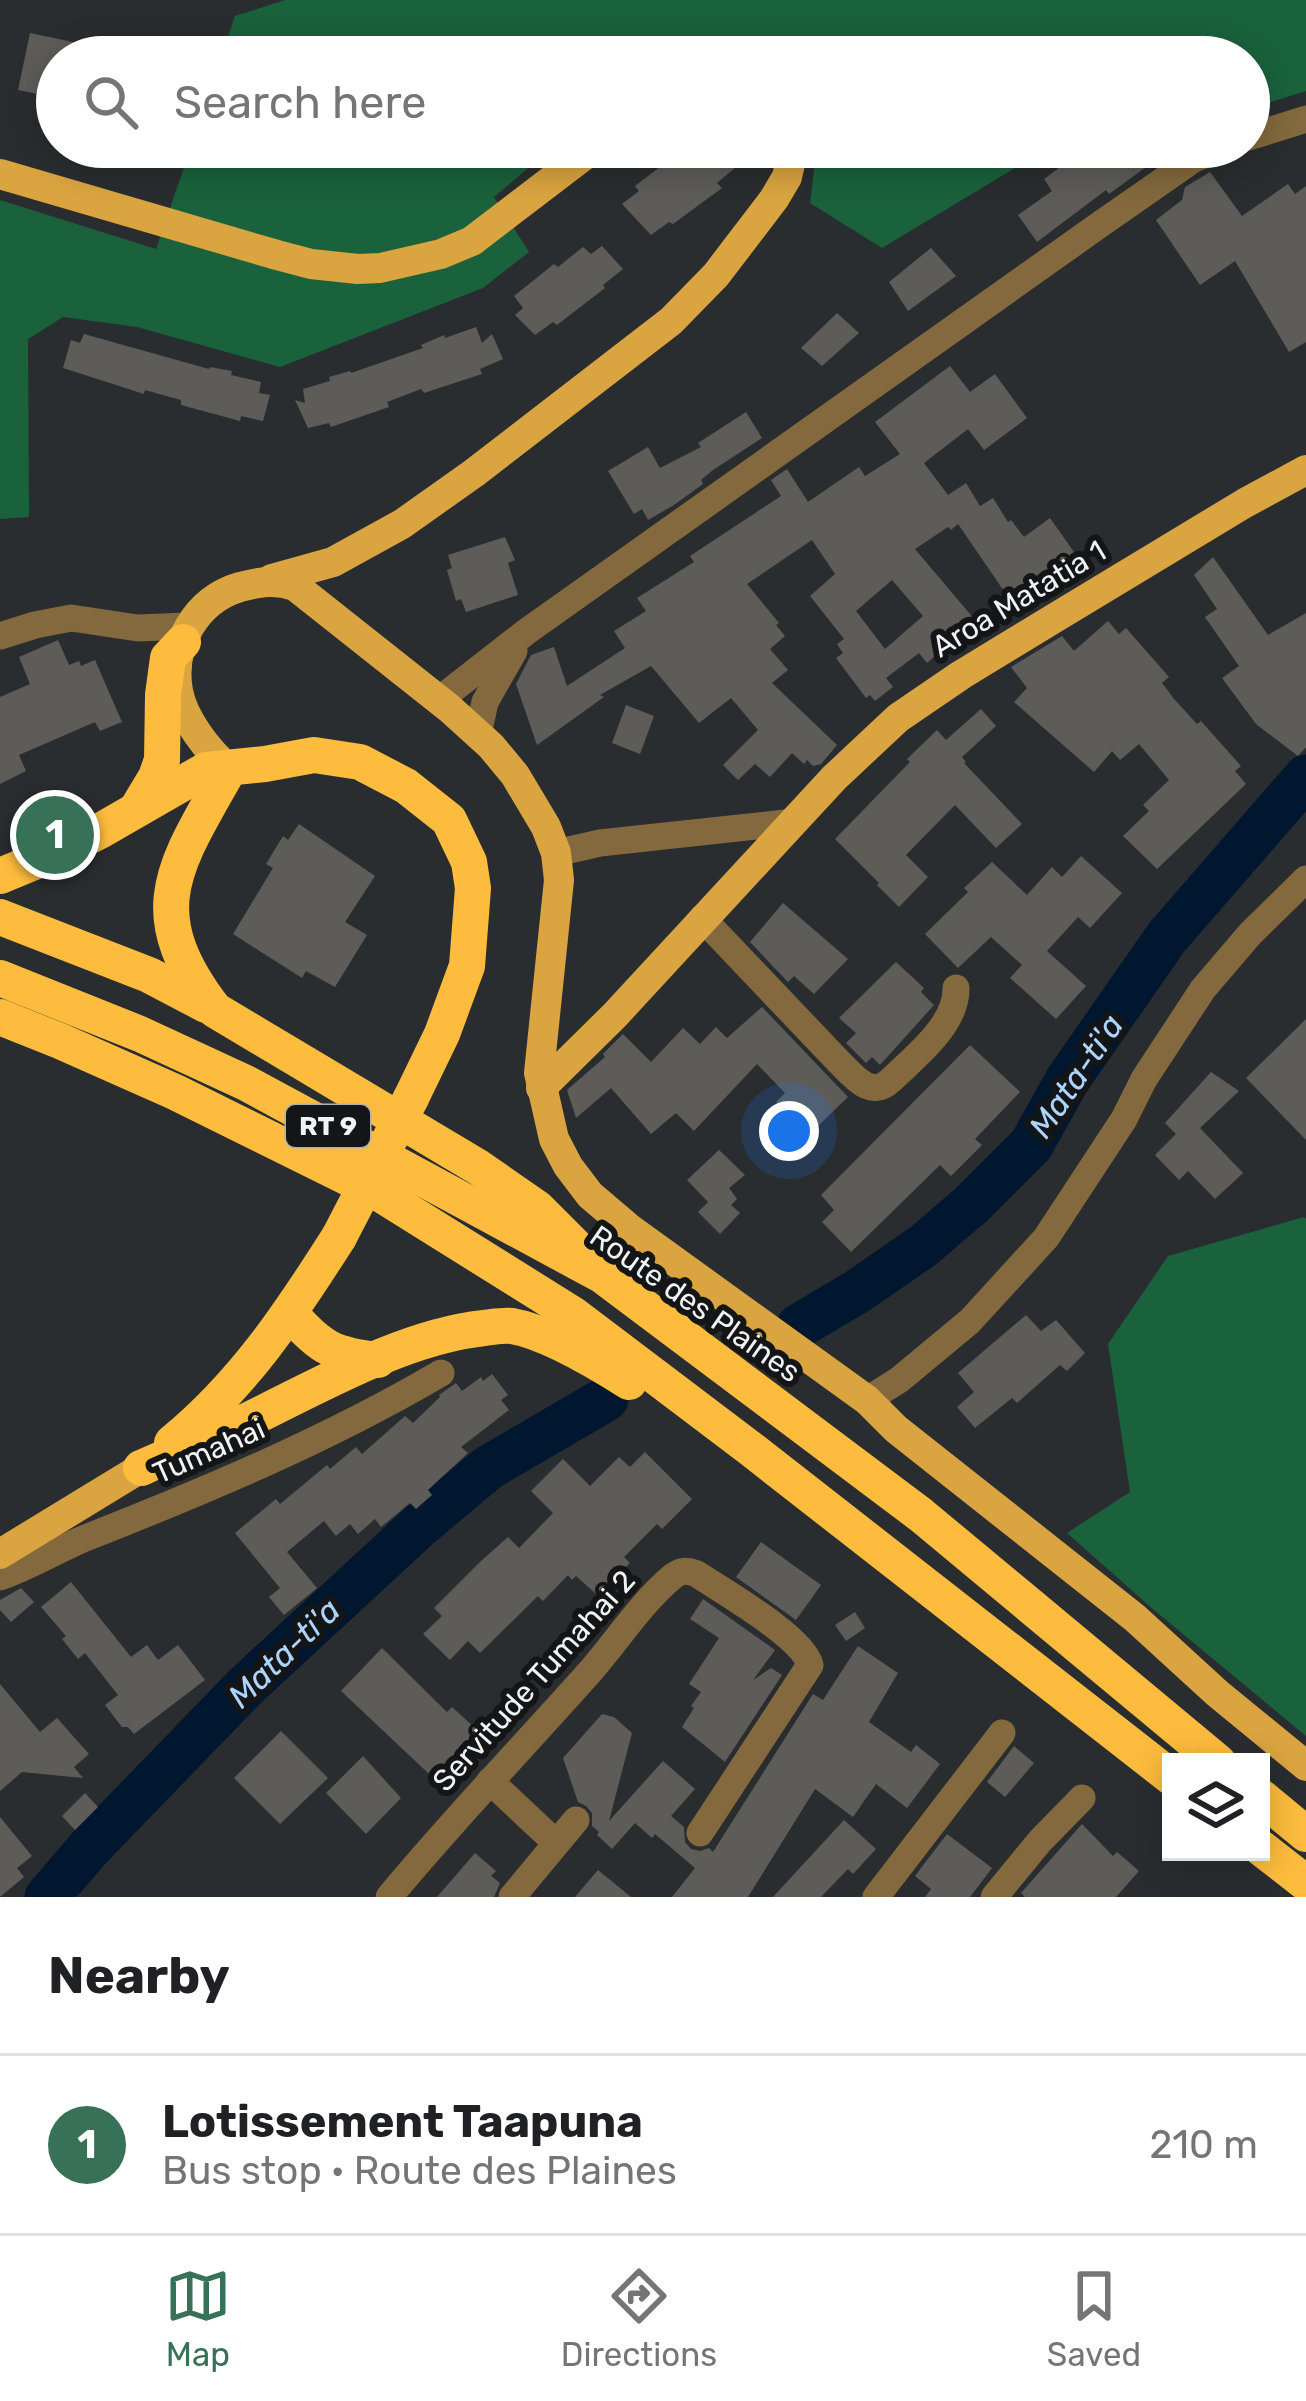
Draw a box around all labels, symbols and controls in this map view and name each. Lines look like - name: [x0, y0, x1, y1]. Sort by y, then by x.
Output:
- search box: [36, 36, 1270, 168]
- icon: search: [78, 69, 144, 135]
- text: Search here: [174, 76, 426, 129]
- street label: Aroa Matatia 1: [926, 533, 1112, 665]
- pin: 1: [16, 790, 94, 880]
- water label: Mata-ti'a: [1021, 1007, 1131, 1145]
- your location: [759, 1101, 819, 1161]
- road number: RT 9: [286, 1105, 370, 1147]
- street label: Route des Plaines: [583, 1218, 807, 1390]
- street label: Tumahai: [148, 1410, 270, 1492]
- street label: Servitude Tumahai 2: [425, 1563, 643, 1799]
- water label: Mata-ti'a: [220, 1590, 348, 1716]
- map controls: [1162, 1753, 1270, 1861]
- button: layers: [1162, 1753, 1270, 1861]
- text: Nearby: [48, 1945, 230, 2006]
- text: Lotissement Taapuna: [162, 2095, 643, 2148]
- text: 1: [77, 2122, 97, 2168]
- text: 210 m: [1149, 2122, 1258, 2168]
- text: Bus stop · Route des Plaines: [162, 2148, 677, 2194]
- tab: Map: [165, 2263, 231, 2374]
- tab: Directions: [561, 2263, 717, 2374]
- tab: Saved: [1047, 2263, 1141, 2374]

